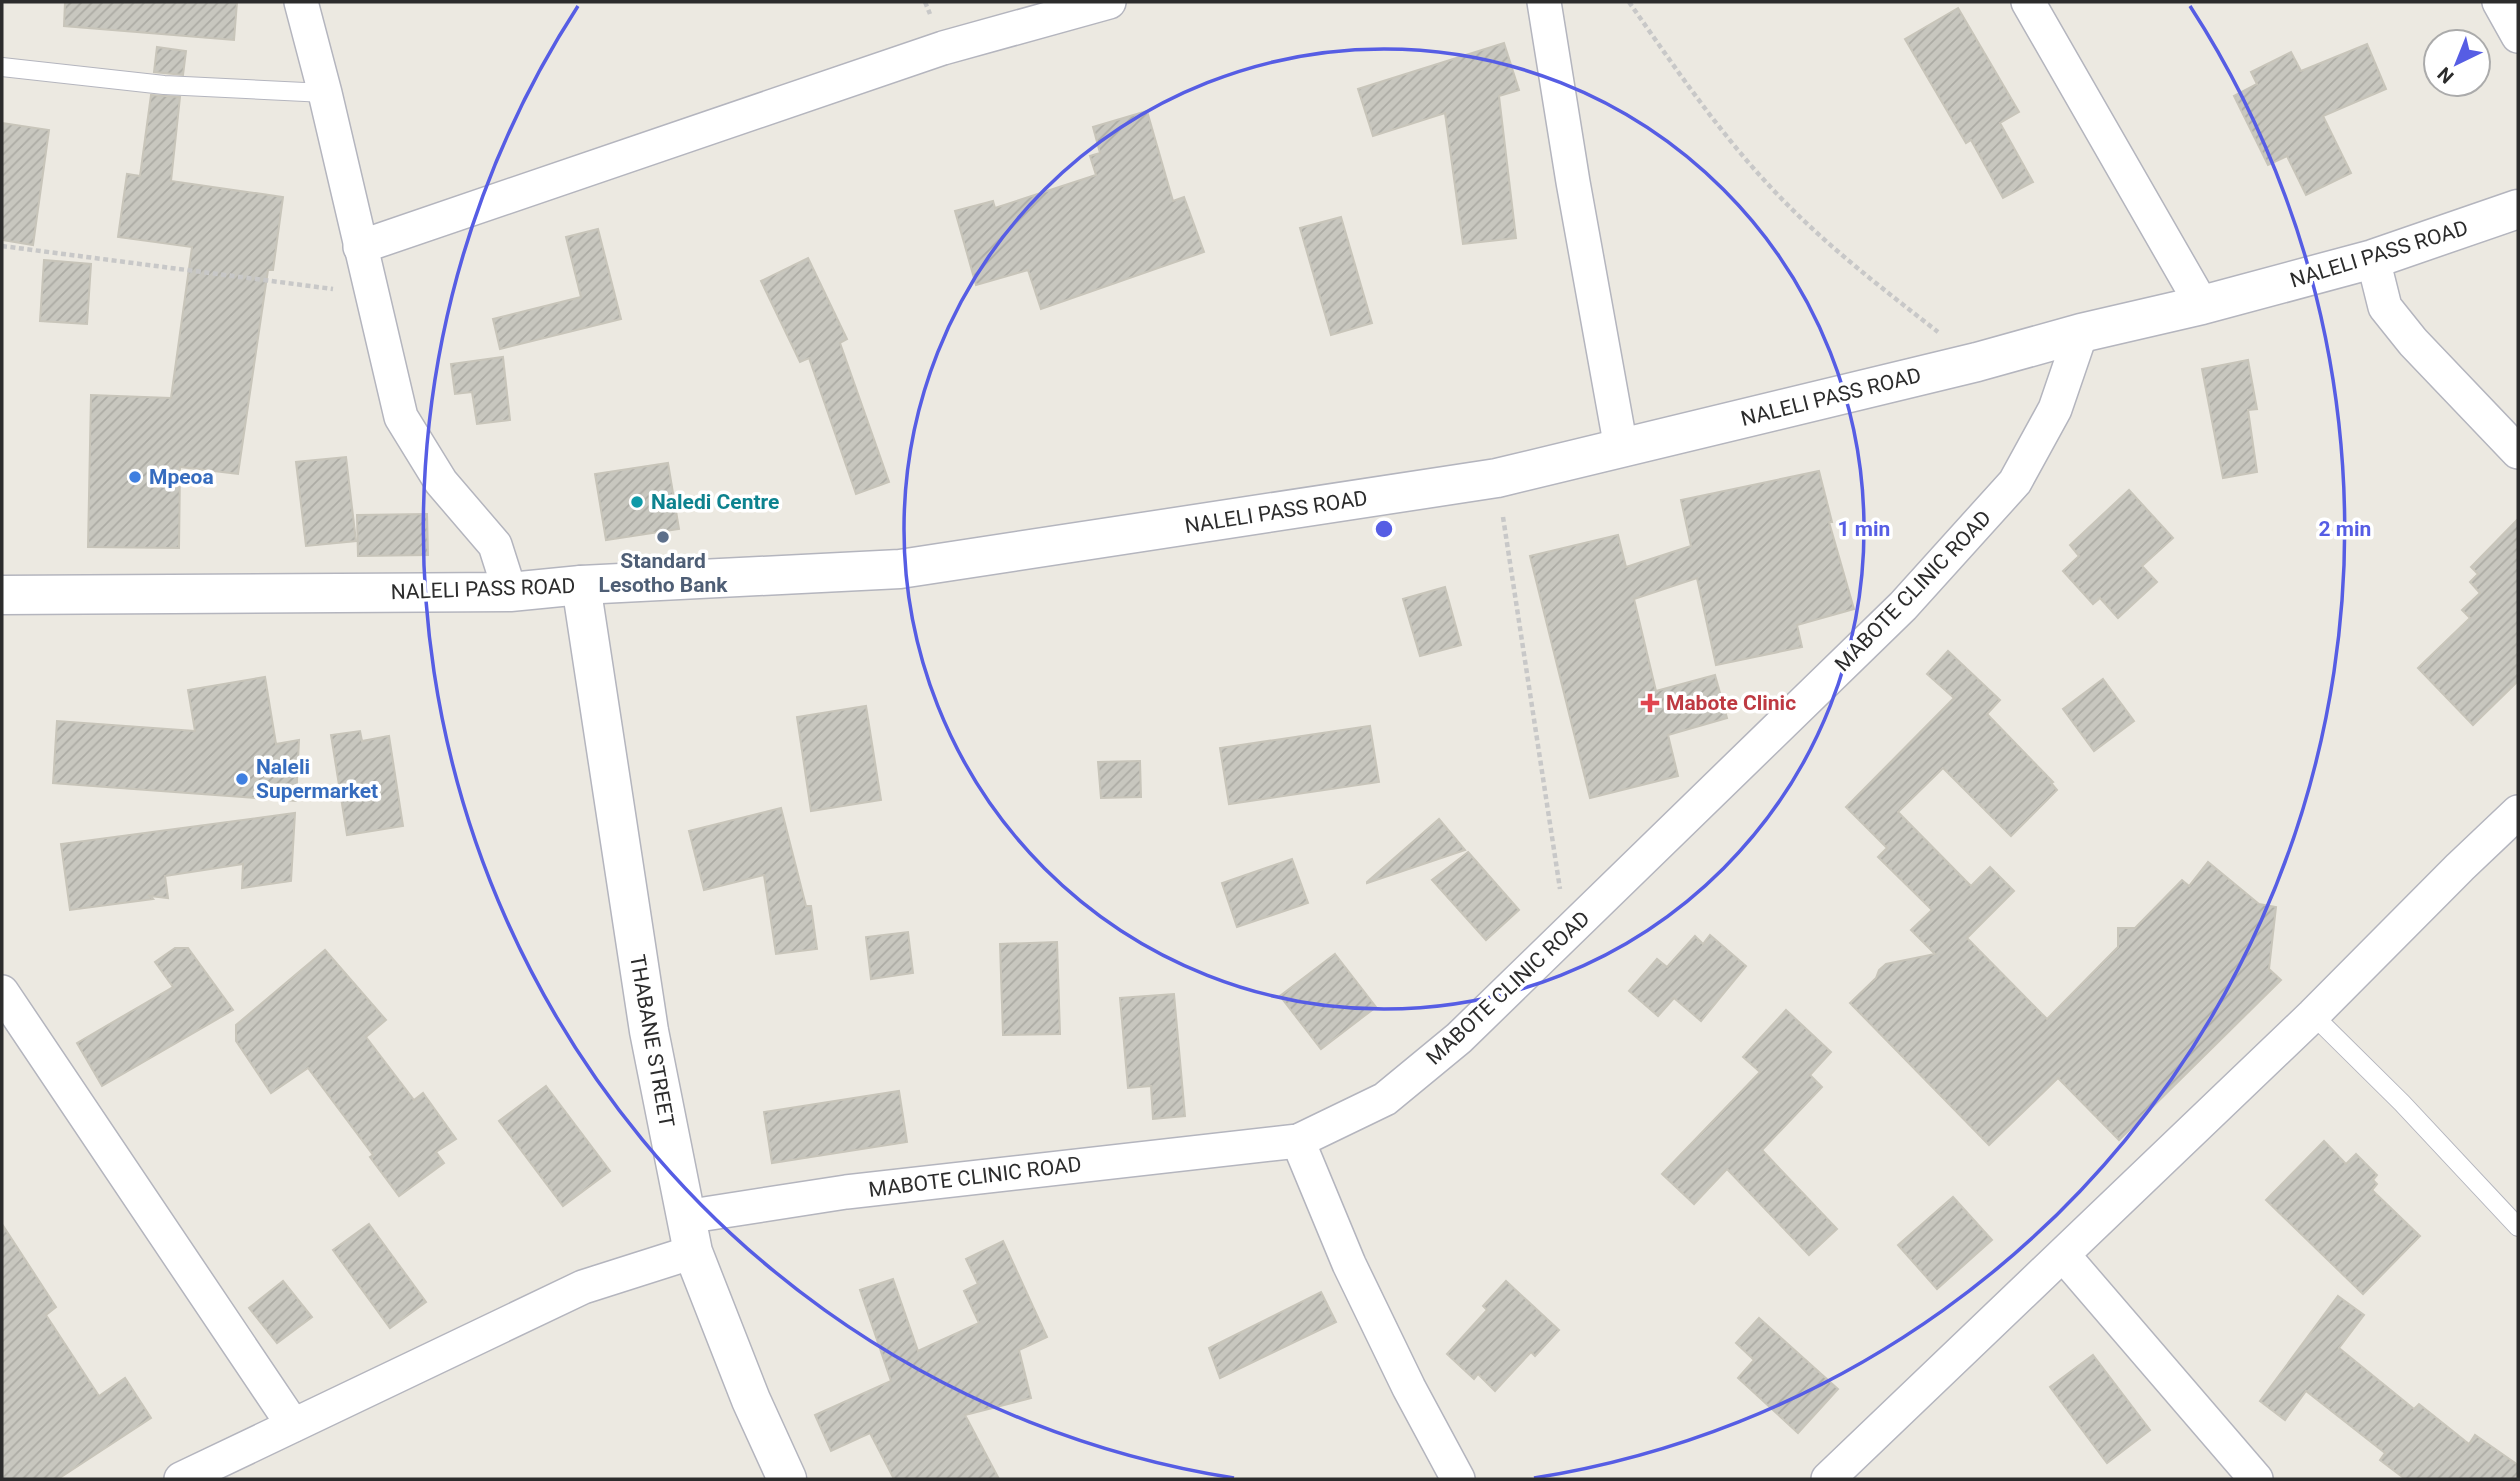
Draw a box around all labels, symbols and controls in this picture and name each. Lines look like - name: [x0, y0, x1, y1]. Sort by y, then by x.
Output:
- north arrow: [2422, 28, 2492, 98]
- text: N: [2433, 62, 2458, 88]
- street label: NALELI PASS ROAD: [2287, 216, 2471, 292]
- street label: NALELI PASS ROAD: [1738, 363, 1924, 431]
- place label: Mpeoa: [149, 465, 214, 489]
- marker: Mpeoa: [127, 469, 143, 485]
- street label: NALELI PASS ROAD: [1183, 486, 1369, 538]
- place label: Naledi Centre: [651, 490, 779, 514]
- marker: Naledi Centre: [629, 494, 645, 510]
- street label: MABOTE CLINIC ROAD: [1830, 506, 1996, 676]
- centre of rings: [1372, 517, 1396, 541]
- text: 1 min: [1838, 517, 1890, 541]
- text: 2 min: [2319, 517, 2371, 541]
- marker: Standard Lesotho Bank: [655, 529, 671, 545]
- place label: Standard Lesotho Bank: [599, 549, 728, 597]
- street label: NALELI PASS ROAD: [390, 574, 576, 604]
- place label: Mabote Clinic: [1666, 691, 1796, 715]
- marker: Mabote Clinic: [1640, 693, 1660, 713]
- place label: Naleli Supermarket: [256, 755, 378, 803]
- marker: Naleli Supermarket: [234, 771, 250, 787]
- street label: MABOTE CLINIC ROAD: [1422, 906, 1594, 1070]
- street label: THABANE STREET: [625, 953, 679, 1130]
- street label: MABOTE CLINIC ROAD: [867, 1152, 1083, 1202]

